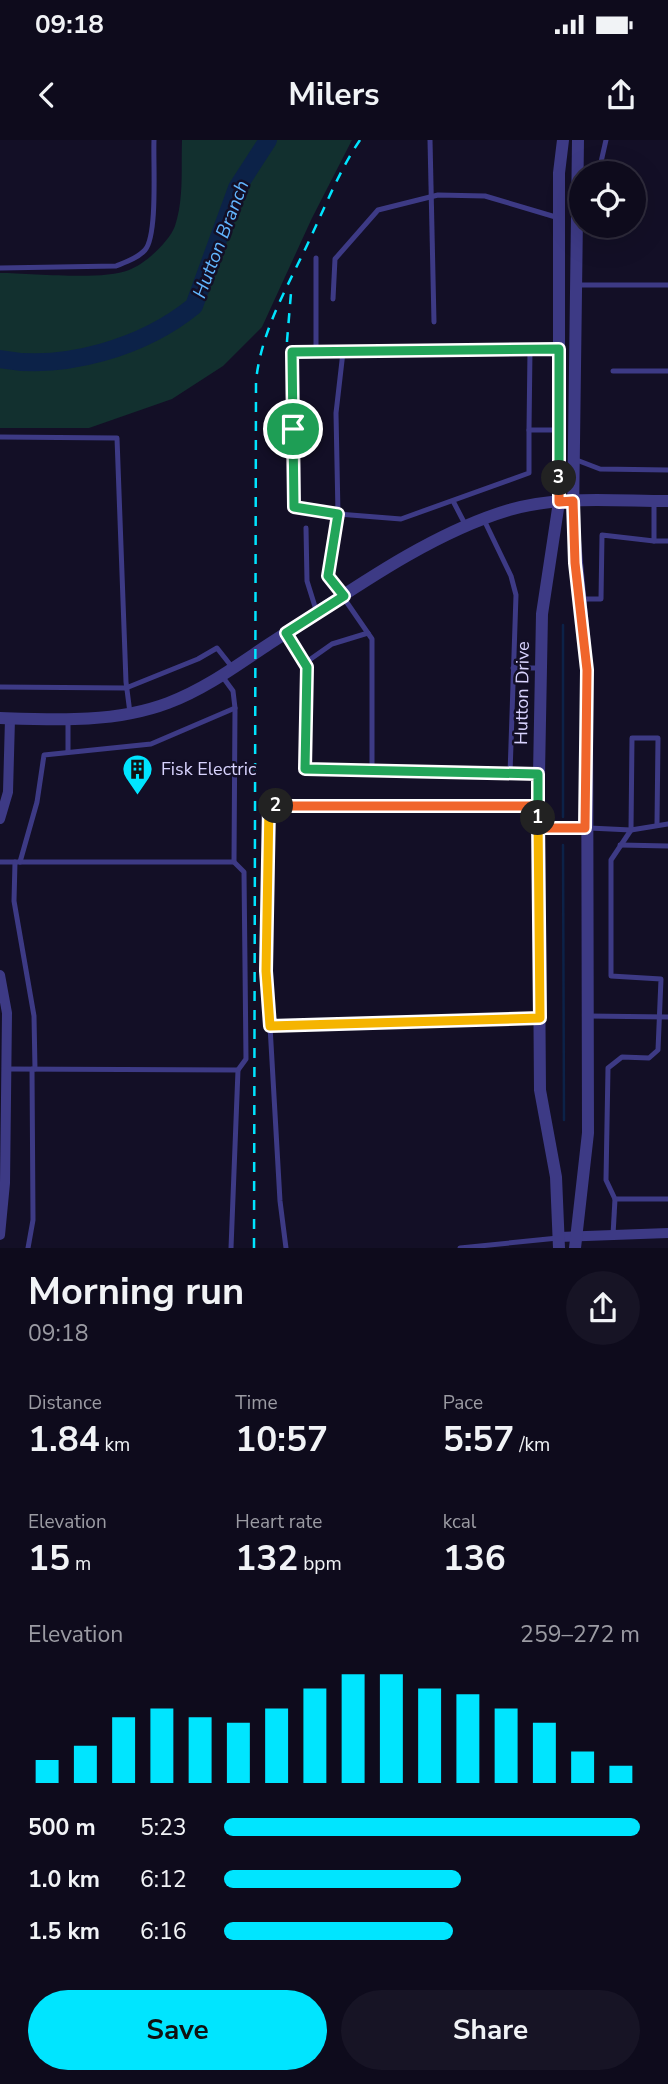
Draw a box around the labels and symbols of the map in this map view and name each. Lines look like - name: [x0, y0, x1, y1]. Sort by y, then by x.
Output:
- water label: Hutton Branch: [187, 177, 255, 302]
- pin: [263, 399, 323, 459]
- pin: 3: [542, 460, 576, 496]
- street label: Hutton Drive: [509, 641, 535, 745]
- building icon: Fisk Electric: [121, 752, 155, 796]
- place label: Fisk Electric: [161, 757, 256, 781]
- pin: 2: [258, 788, 294, 824]
- pin: 1: [520, 800, 556, 836]

